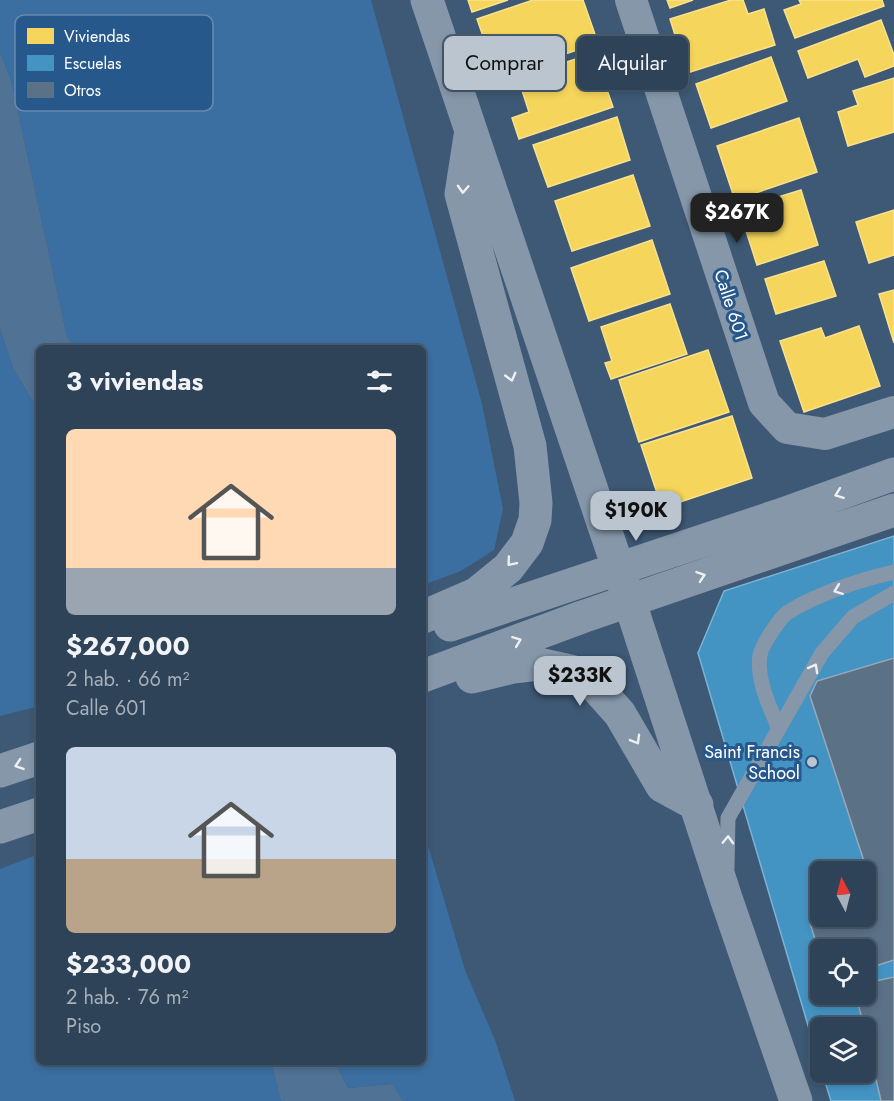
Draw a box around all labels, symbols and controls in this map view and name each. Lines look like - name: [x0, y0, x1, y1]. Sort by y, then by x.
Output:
- legend: [15, 15, 213, 111]
- text: Viviendas: [64, 25, 130, 48]
- chip: Comprar: [444, 36, 565, 90]
- chip: Alquilar: [577, 36, 688, 90]
- text: Escuelas: [64, 52, 121, 75]
- text: Otros: [64, 79, 101, 102]
- one-way arrow: [456, 185, 469, 194]
- pin: $267K: [695, 193, 779, 244]
- text: $267K: [705, 198, 769, 227]
- street label: Calle 601: [707, 266, 755, 344]
- text: 3 viviendas: [66, 362, 203, 400]
- icon: filters: [363, 365, 396, 398]
- one-way arrow: [504, 371, 516, 382]
- icon: home: [177, 468, 285, 576]
- one-way arrow: [834, 486, 845, 499]
- pin: $190K: [594, 491, 678, 542]
- text: $190K: [604, 496, 668, 525]
- one-way arrow: [508, 555, 519, 566]
- one-way arrow: [695, 571, 706, 584]
- one-way arrow: [834, 583, 845, 595]
- text: $267,000: [66, 627, 190, 665]
- one-way arrow: [511, 636, 522, 648]
- pin: $233K: [538, 656, 622, 707]
- text: $233K: [548, 661, 612, 690]
- one-way arrow: [807, 663, 818, 674]
- text: 2 hab. · 66 m²: [66, 665, 189, 694]
- text: Calle 601: [66, 694, 147, 723]
- one-way arrow: [628, 734, 640, 745]
- place label: Saint Francis School: [704, 739, 800, 786]
- marker: Saint Francis School: [805, 755, 819, 769]
- one-way arrow: [15, 757, 25, 770]
- icon: home: [177, 786, 285, 894]
- one-way arrow: [721, 835, 734, 844]
- north arrow: [810, 861, 876, 927]
- map controls: [810, 861, 876, 1083]
- button: locate: [810, 939, 876, 1005]
- text: $233,000: [66, 945, 191, 983]
- text: 2 hab. · 76 m²: [66, 983, 188, 1012]
- text: Piso: [66, 1012, 101, 1041]
- button: layers: [810, 1017, 876, 1083]

